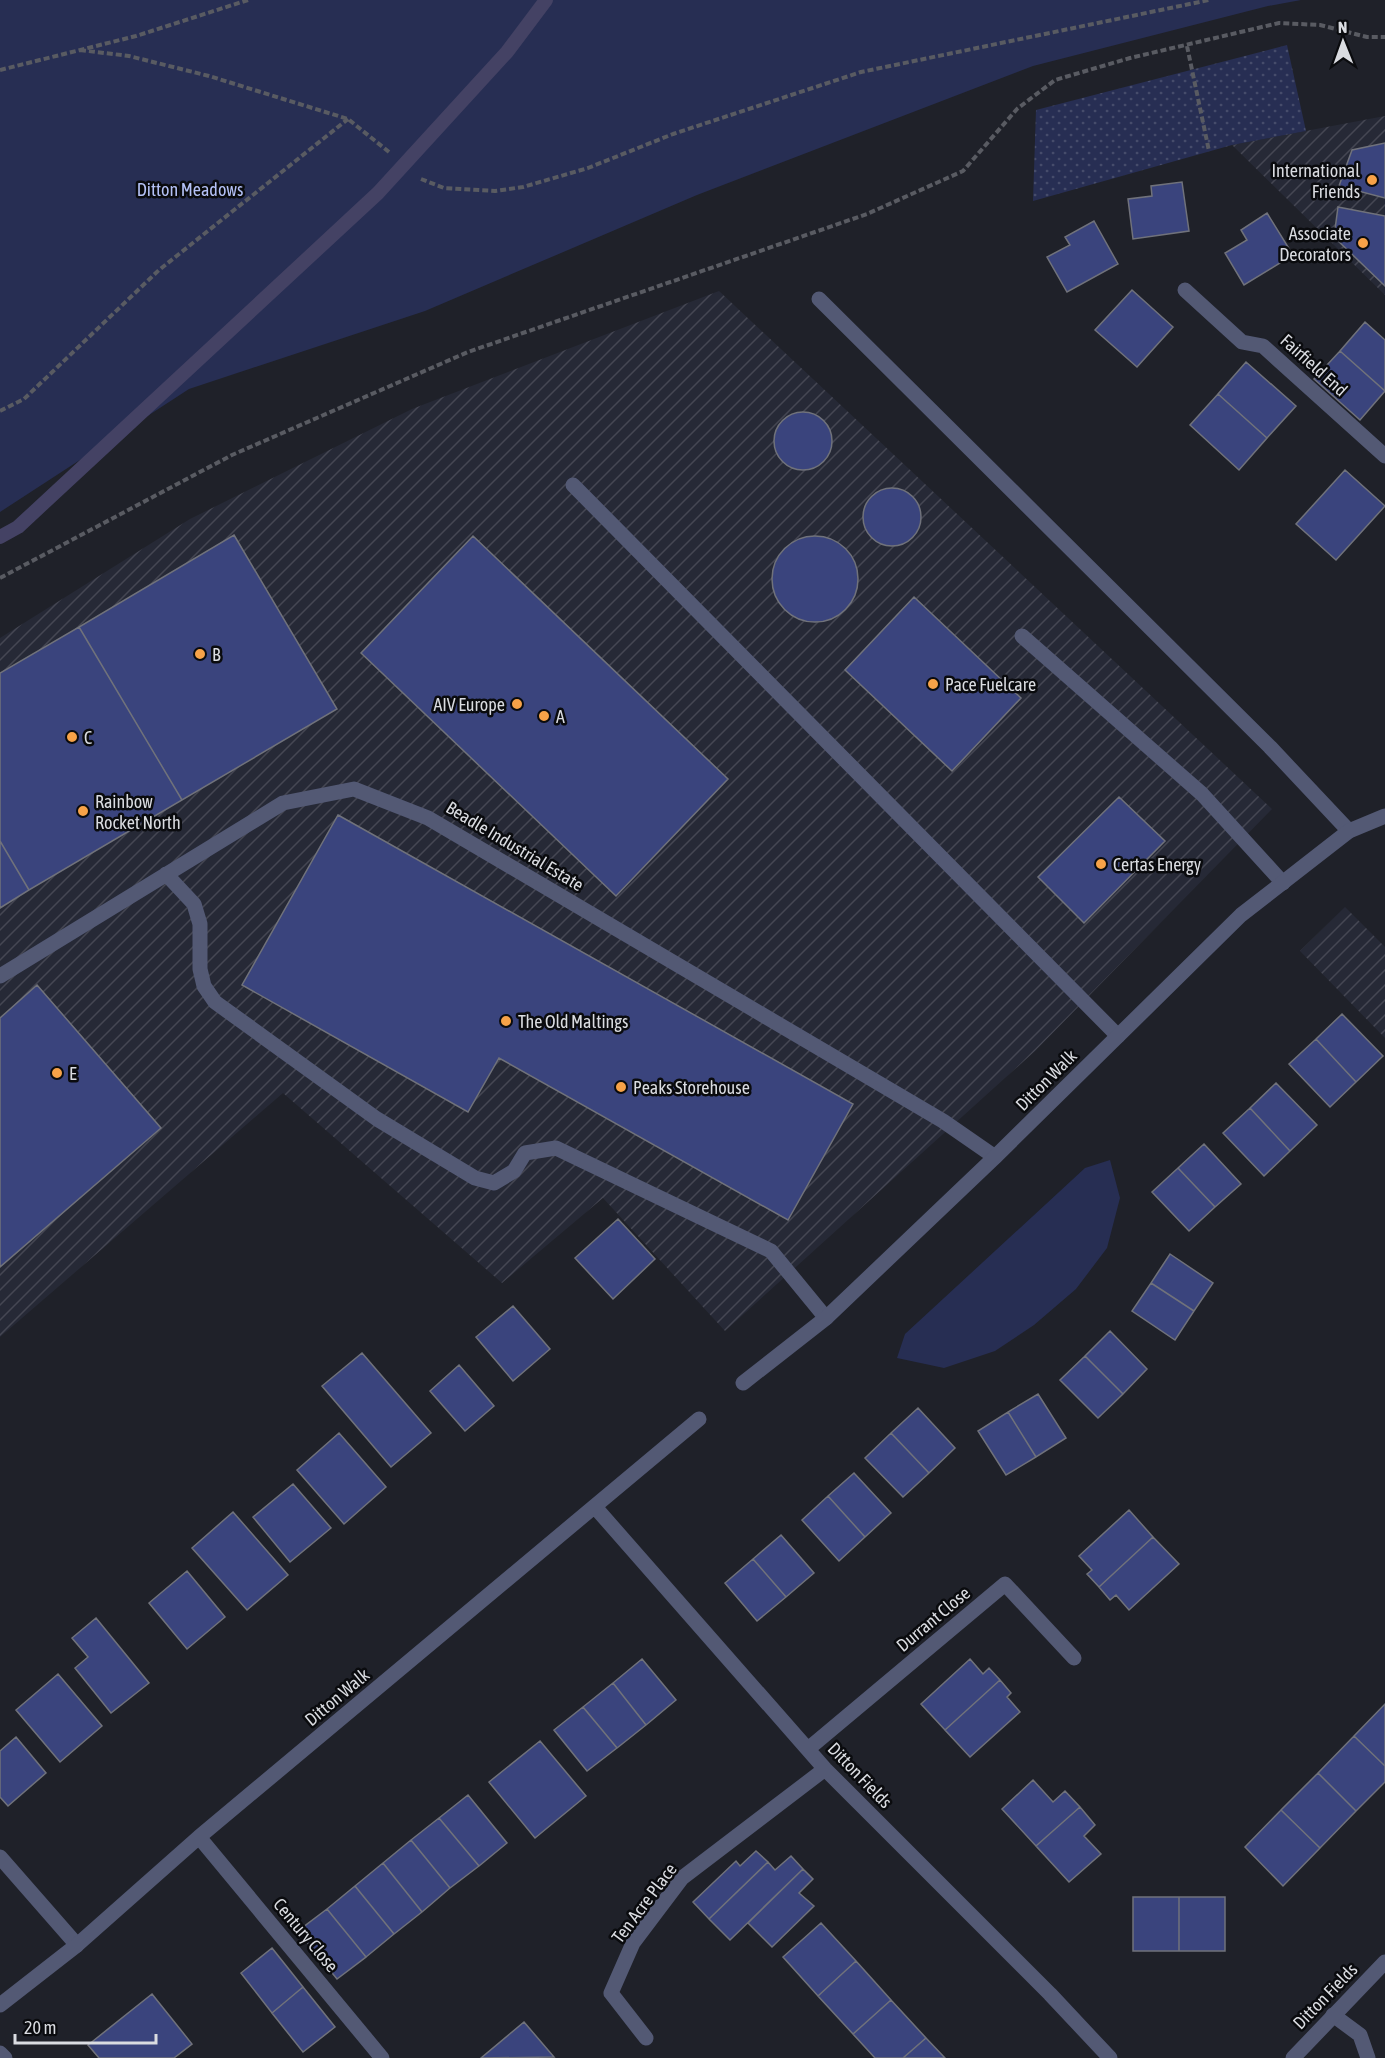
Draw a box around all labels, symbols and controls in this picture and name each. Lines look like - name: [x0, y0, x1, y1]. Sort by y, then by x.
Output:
- north arrow: [1313, 12, 1373, 72]
- text: N: [1338, 18, 1348, 36]
- place label: International Friends: [1271, 160, 1360, 202]
- marker: International Friends: [1365, 173, 1379, 187]
- park label: Ditton Meadows: [137, 179, 243, 200]
- place label: Associate Decorators: [1279, 223, 1351, 265]
- marker: Associate Decorators: [1356, 236, 1370, 250]
- street label: Fairfield End: [1276, 330, 1352, 400]
- place label: B: [212, 644, 221, 665]
- marker: B: [193, 647, 207, 661]
- place label: Pace Fuelcare: [945, 674, 1036, 695]
- marker: Pace Fuelcare: [926, 677, 940, 691]
- place label: AIV Europe: [433, 694, 505, 715]
- marker: AIV Europe: [510, 697, 524, 711]
- place label: A: [556, 706, 565, 727]
- marker: A: [537, 709, 551, 723]
- place label: C: [84, 727, 92, 748]
- marker: C: [65, 730, 79, 744]
- place label: Rainbow Rocket North: [95, 791, 181, 833]
- street label: Beadle Industrial Estate: [442, 797, 588, 895]
- marker: Rainbow Rocket North: [76, 804, 90, 818]
- place label: Certas Energy: [1113, 854, 1201, 875]
- marker: Certas Energy: [1094, 857, 1108, 871]
- place label: The Old Maltings: [518, 1011, 628, 1032]
- marker: The Old Maltings: [499, 1014, 513, 1028]
- street label: Ditton Walk: [1011, 1045, 1081, 1115]
- place label: E: [69, 1063, 77, 1084]
- marker: E: [50, 1066, 64, 1080]
- place label: Peaks Storehouse: [633, 1077, 750, 1098]
- marker: Peaks Storehouse: [614, 1080, 628, 1094]
- street label: Durrant Close: [892, 1582, 974, 1656]
- street label: Ditton Walk: [301, 1664, 374, 1730]
- street label: Ditton Fields: [824, 1738, 896, 1812]
- street label: Ten Acre Place: [607, 1859, 681, 1947]
- street label: Century Close: [269, 1894, 343, 1976]
- street label: Ditton Fields: [1289, 1959, 1361, 2033]
- scale bar: [15, 2007, 156, 2045]
- text: 20 m: [24, 2017, 56, 2038]

